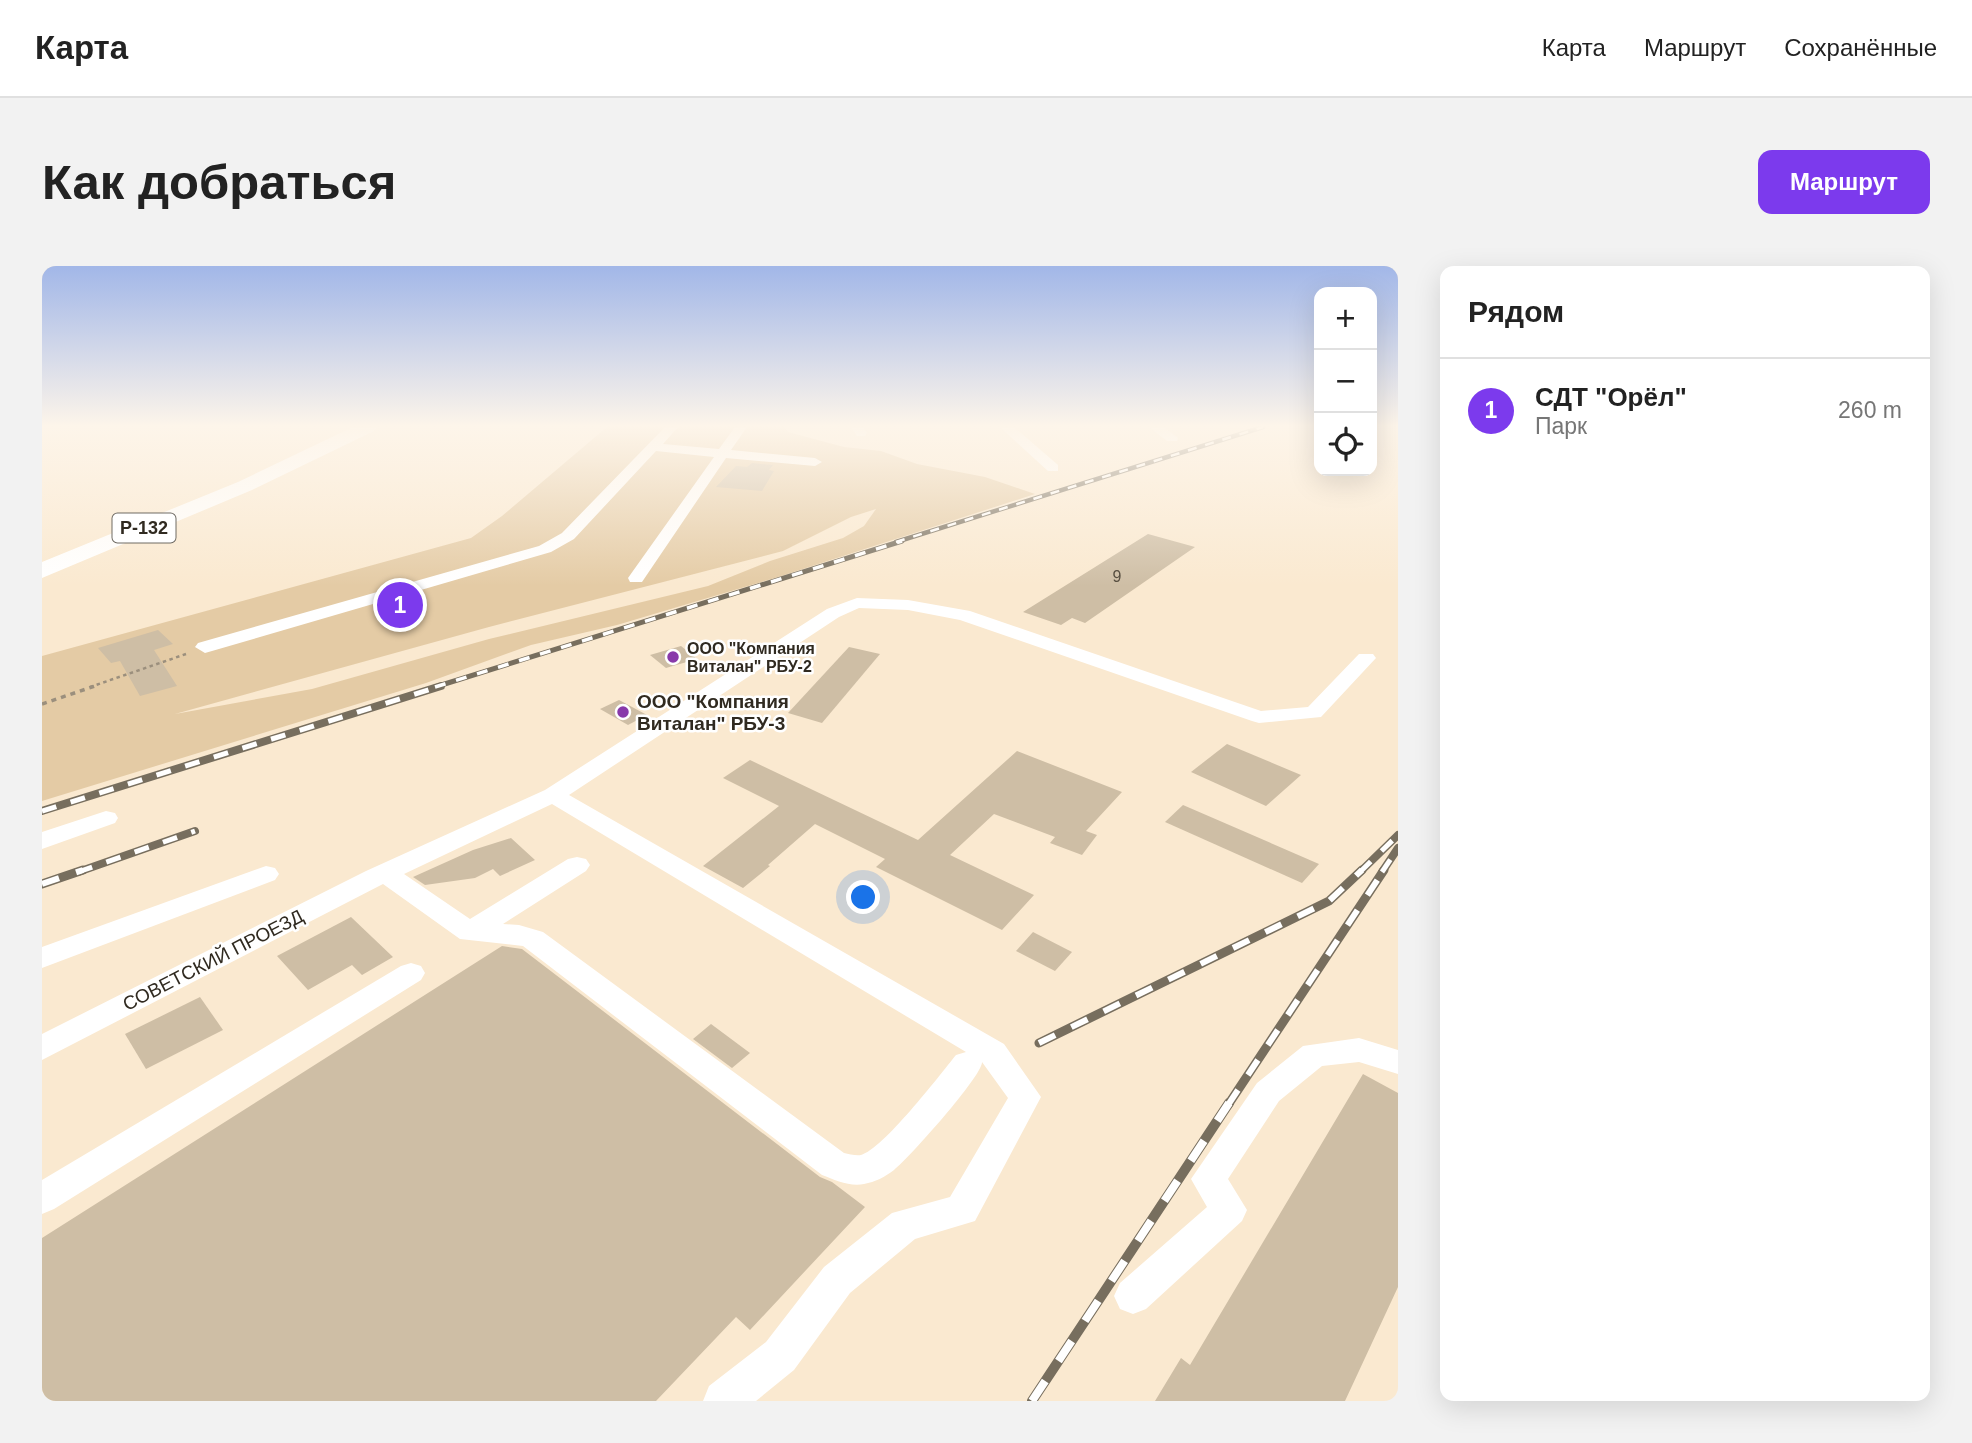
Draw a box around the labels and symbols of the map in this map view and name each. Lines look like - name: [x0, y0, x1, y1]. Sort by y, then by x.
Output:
- road number: Р-132: [112, 514, 176, 542]
- house number: 9: [1113, 568, 1122, 585]
- pin: 1: [377, 579, 423, 631]
- place label: ООО "Компания Виталан" РБУ-2: [687, 640, 815, 675]
- marker: ООО "Компания Виталан" РБУ-2: [665, 649, 681, 665]
- place label: ООО "Компания Виталан" РБУ-3: [637, 691, 789, 734]
- marker: ООО "Компания Виталан" РБУ-3: [615, 704, 631, 720]
- your location: [846, 880, 880, 914]
- street label: СОВЕТСКИЙ ПРОЕЗД: [119, 905, 307, 1015]

